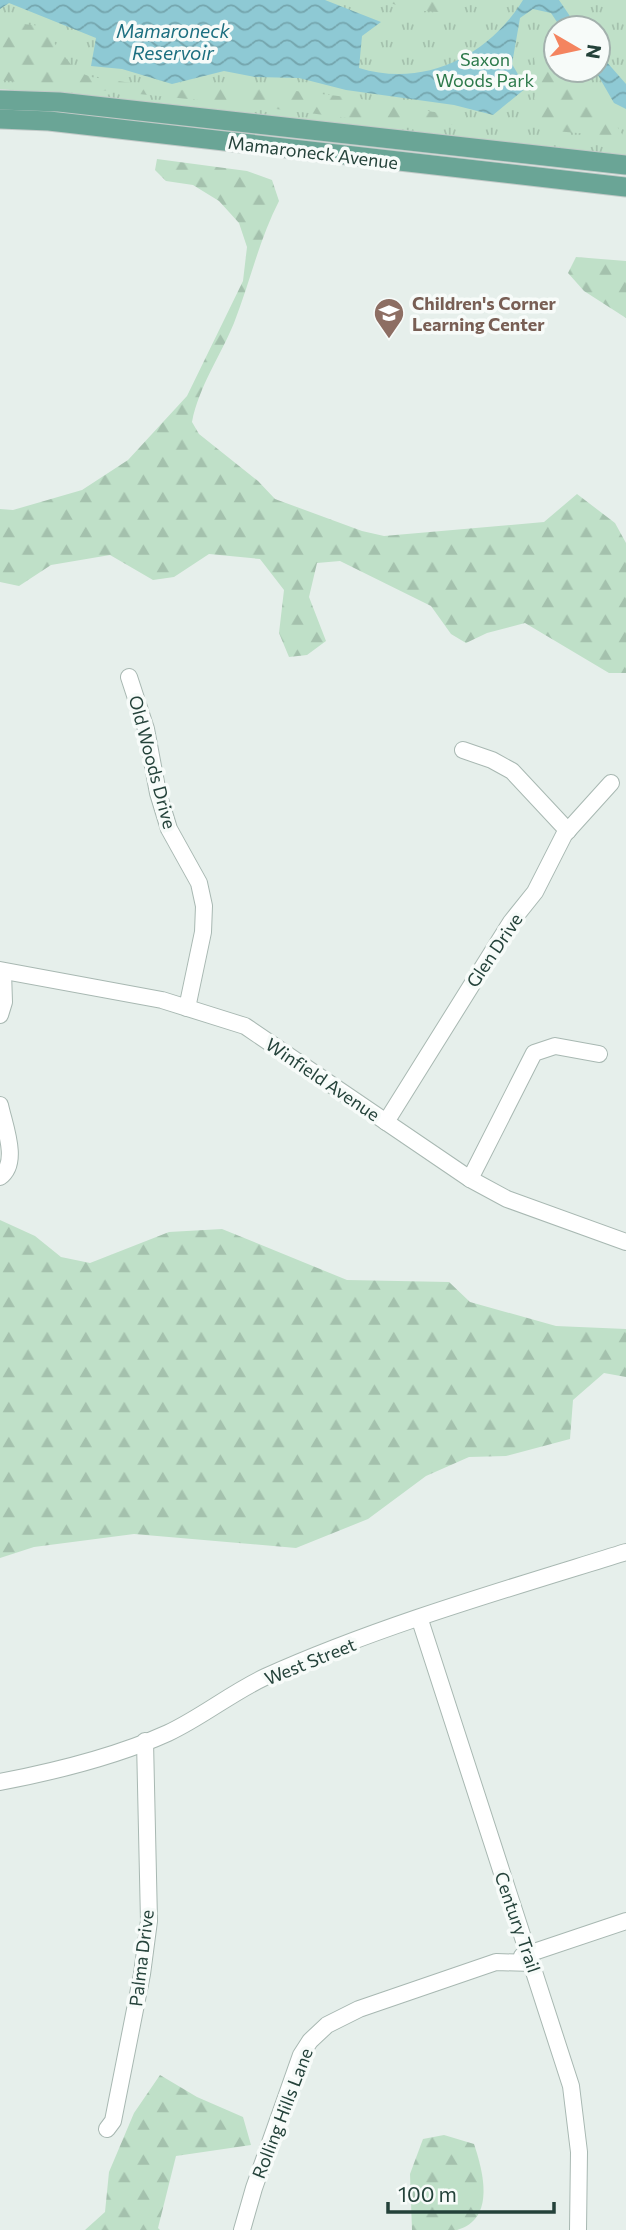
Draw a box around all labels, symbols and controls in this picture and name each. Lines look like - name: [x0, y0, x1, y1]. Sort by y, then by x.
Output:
- north arrow: [542, 14, 612, 84]
- water label: Mamaroneck Reservoir: [116, 19, 231, 64]
- text: N: [582, 43, 607, 61]
- park label: Saxon Woods Park: [436, 48, 534, 91]
- street label: Mamaroneck Avenue: [227, 131, 399, 173]
- place label: Children's Corner Learning Center: [412, 292, 556, 335]
- school or university icon: Children's Corner Learning Center: [372, 296, 406, 340]
- street label: Old Woods Drive: [125, 693, 181, 831]
- street label: Glen Drive: [461, 909, 527, 991]
- street label: Winfield Avenue: [262, 1033, 384, 1125]
- street label: West Street: [261, 1633, 359, 1689]
- street label: Century Trail: [490, 1869, 546, 1975]
- street label: Palma Drive: [124, 1908, 158, 2008]
- street label: Rolling Hills Lane: [247, 2045, 317, 2181]
- scale bar: [388, 2170, 554, 2214]
- text: 100 m: [398, 2181, 457, 2206]

